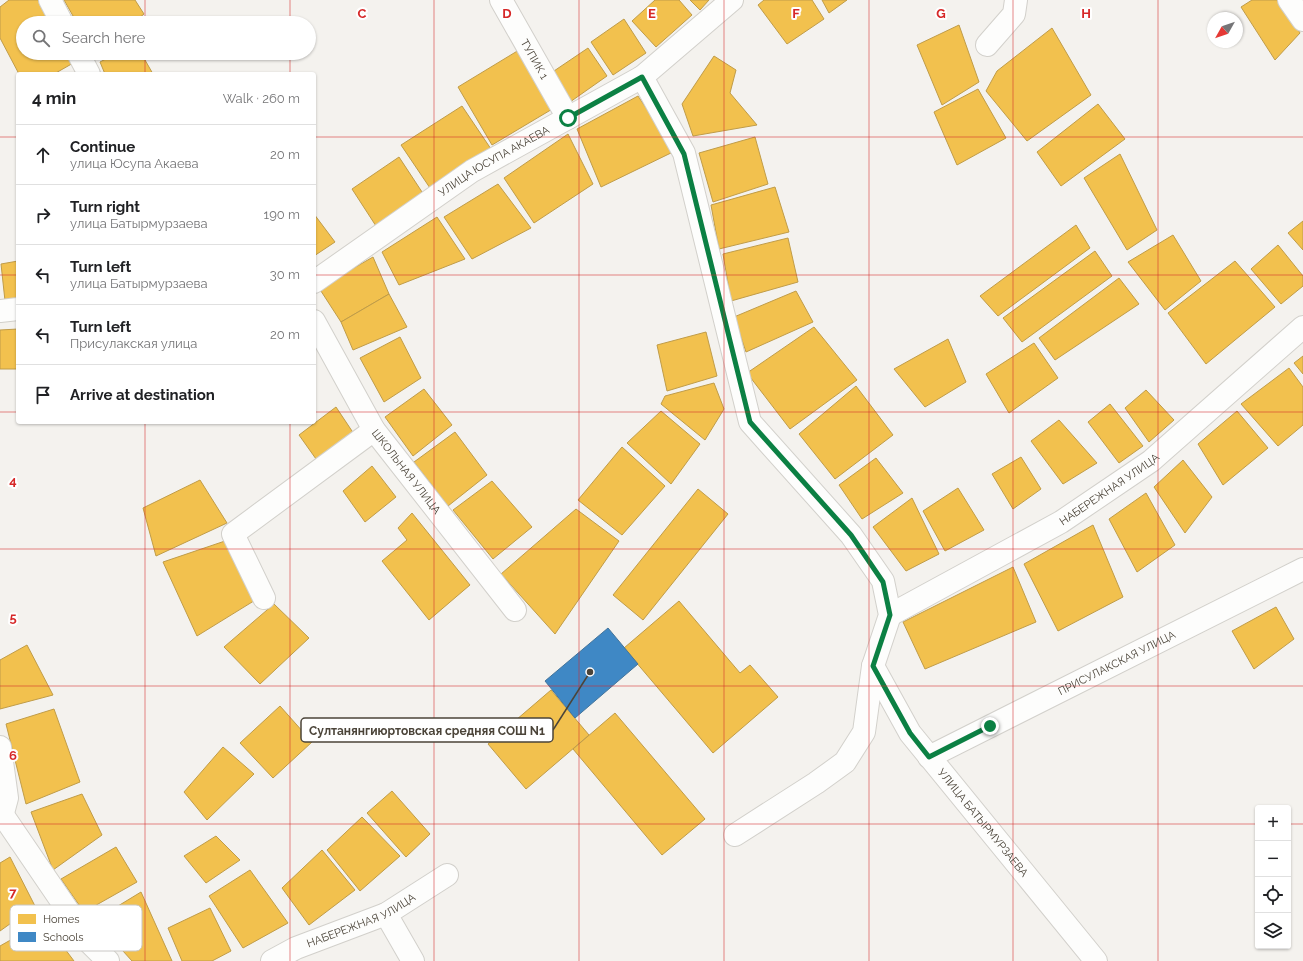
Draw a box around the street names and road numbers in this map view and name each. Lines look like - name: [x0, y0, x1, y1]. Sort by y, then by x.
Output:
- street label: ТУПИК 1: [518, 37, 551, 82]
- street label: УЛИЦА ЮСУПА АКАЕВА: [436, 123, 552, 199]
- street label: ШКОЛЬНАЯ УЛИЦА: [369, 426, 444, 517]
- street label: НАБЕРЕЖНАЯ УЛИЦА: [1057, 450, 1162, 528]
- street label: ПРИСУЛАКСКАЯ УЛИЦА: [1056, 627, 1178, 698]
- street label: УЛИЦА БАТЫРМУРЗАЕВА: [935, 766, 1031, 880]
- street label: НАБЕРЕЖНАЯ УЛИЦА: [305, 890, 418, 950]

